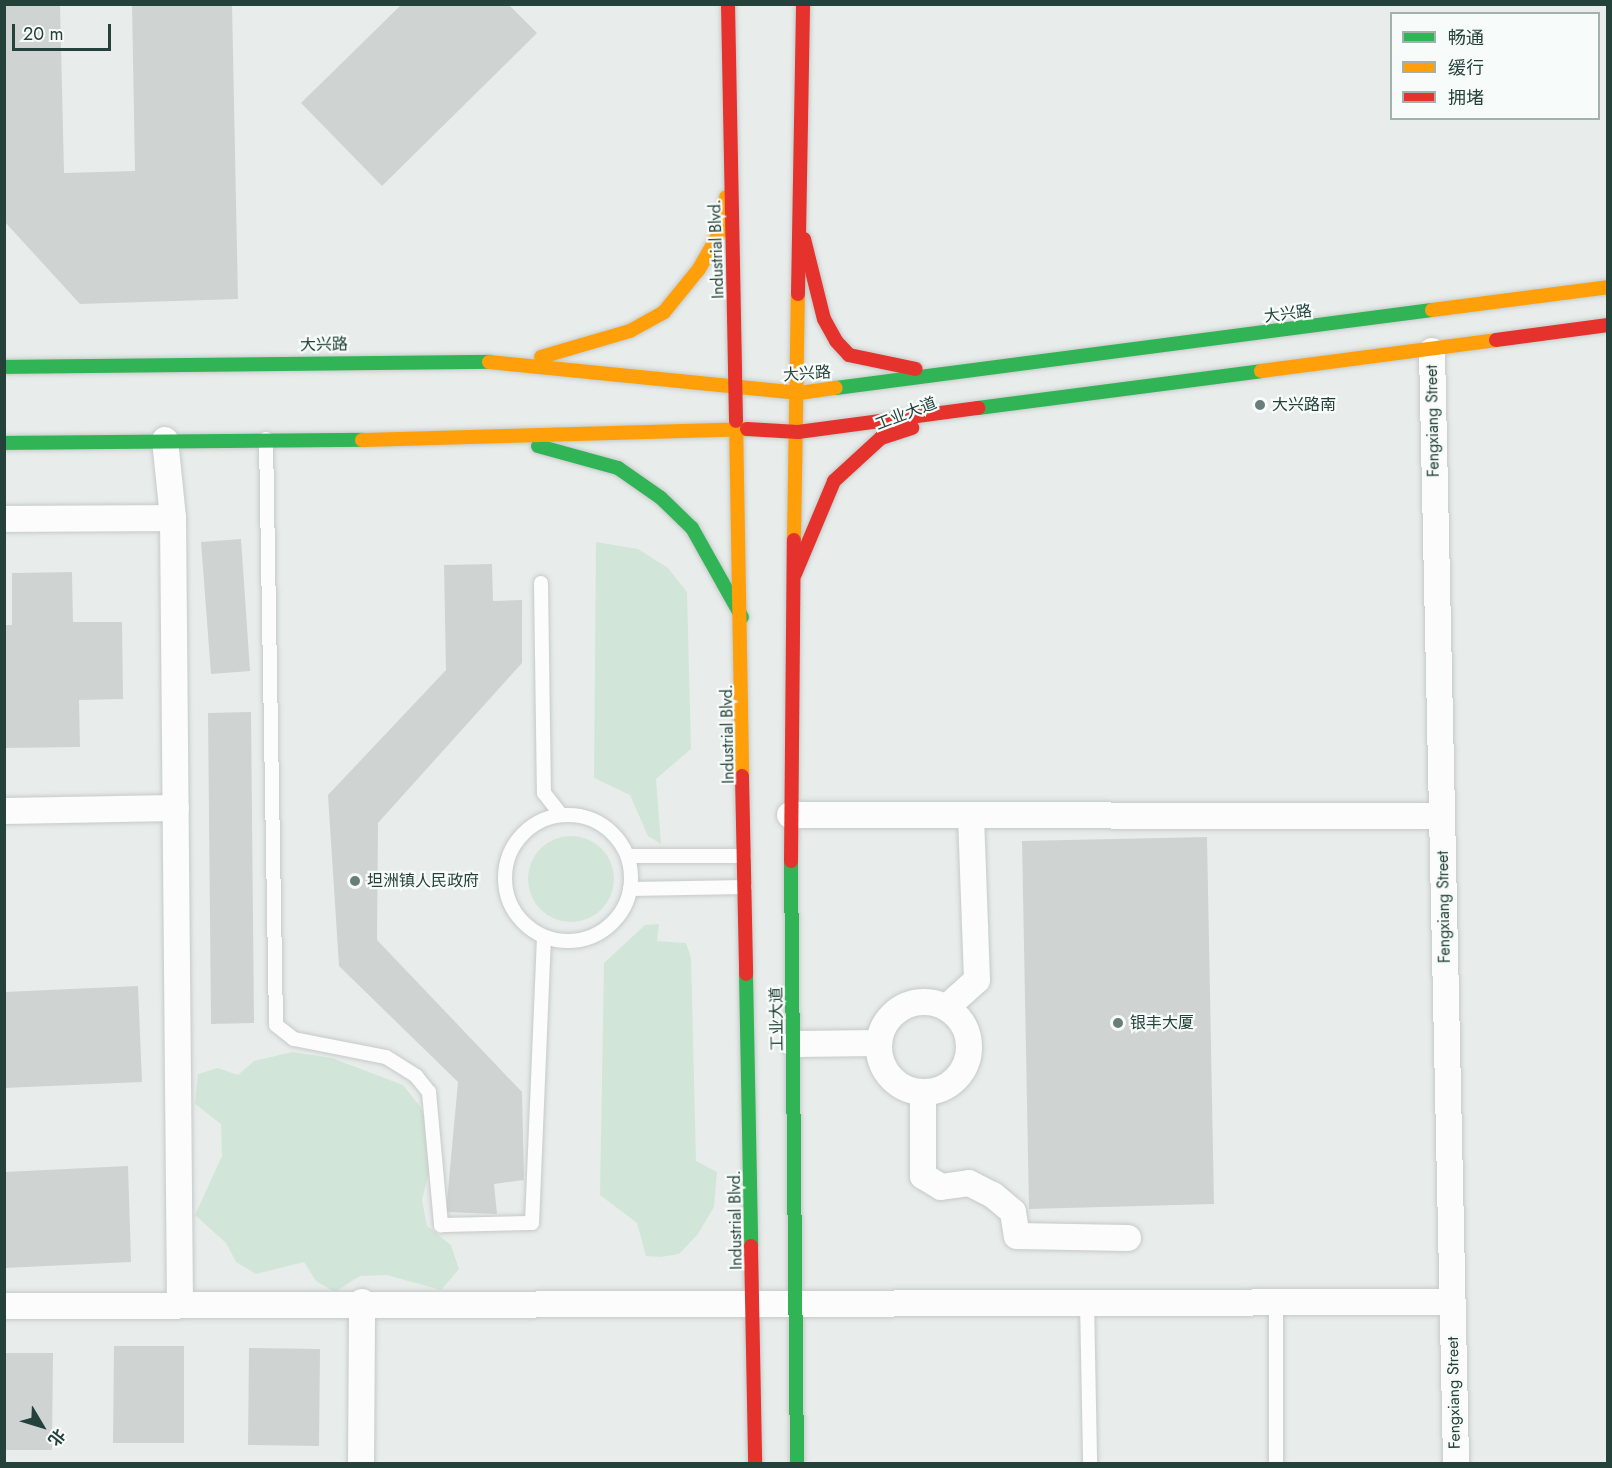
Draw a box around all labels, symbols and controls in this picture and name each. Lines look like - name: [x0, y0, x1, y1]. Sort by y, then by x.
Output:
- scale bar: [15, 12, 114, 50]
- legend: [1390, 12, 1600, 120]
- text: 20 m: [23, 21, 63, 47]
- text: 畅通: [1448, 25, 1484, 51]
- text: 缓行: [1448, 55, 1484, 81]
- text: 拥堵: [1448, 85, 1484, 111]
- street label: Industrial Blvd.: [706, 199, 728, 299]
- street label: 大兴路: [1263, 302, 1313, 326]
- street label: 大兴路: [300, 335, 348, 355]
- street label: 大兴路: [782, 363, 832, 385]
- street label: Fengxiang Street: [1422, 365, 1444, 477]
- street label: 工业大道: [873, 394, 939, 434]
- place label: 大兴路南: [1272, 395, 1336, 415]
- marker: 大兴路南: [1253, 398, 1267, 412]
- street label: Industrial Blvd.: [718, 684, 738, 784]
- street label: Fengxiang Street: [1433, 851, 1455, 963]
- place label: 坦洲镇人民政府: [367, 871, 479, 891]
- marker: 坦洲镇人民政府: [348, 874, 362, 888]
- street label: 工业大道: [767, 987, 787, 1051]
- place label: 银丰大厦: [1130, 1013, 1194, 1033]
- marker: 银丰大厦: [1111, 1016, 1125, 1030]
- street label: Industrial Blvd.: [726, 1170, 746, 1270]
- street label: Fengxiang Street: [1443, 1337, 1465, 1449]
- north arrow: [12, 1396, 72, 1456]
- text: 北: [43, 1424, 71, 1451]

